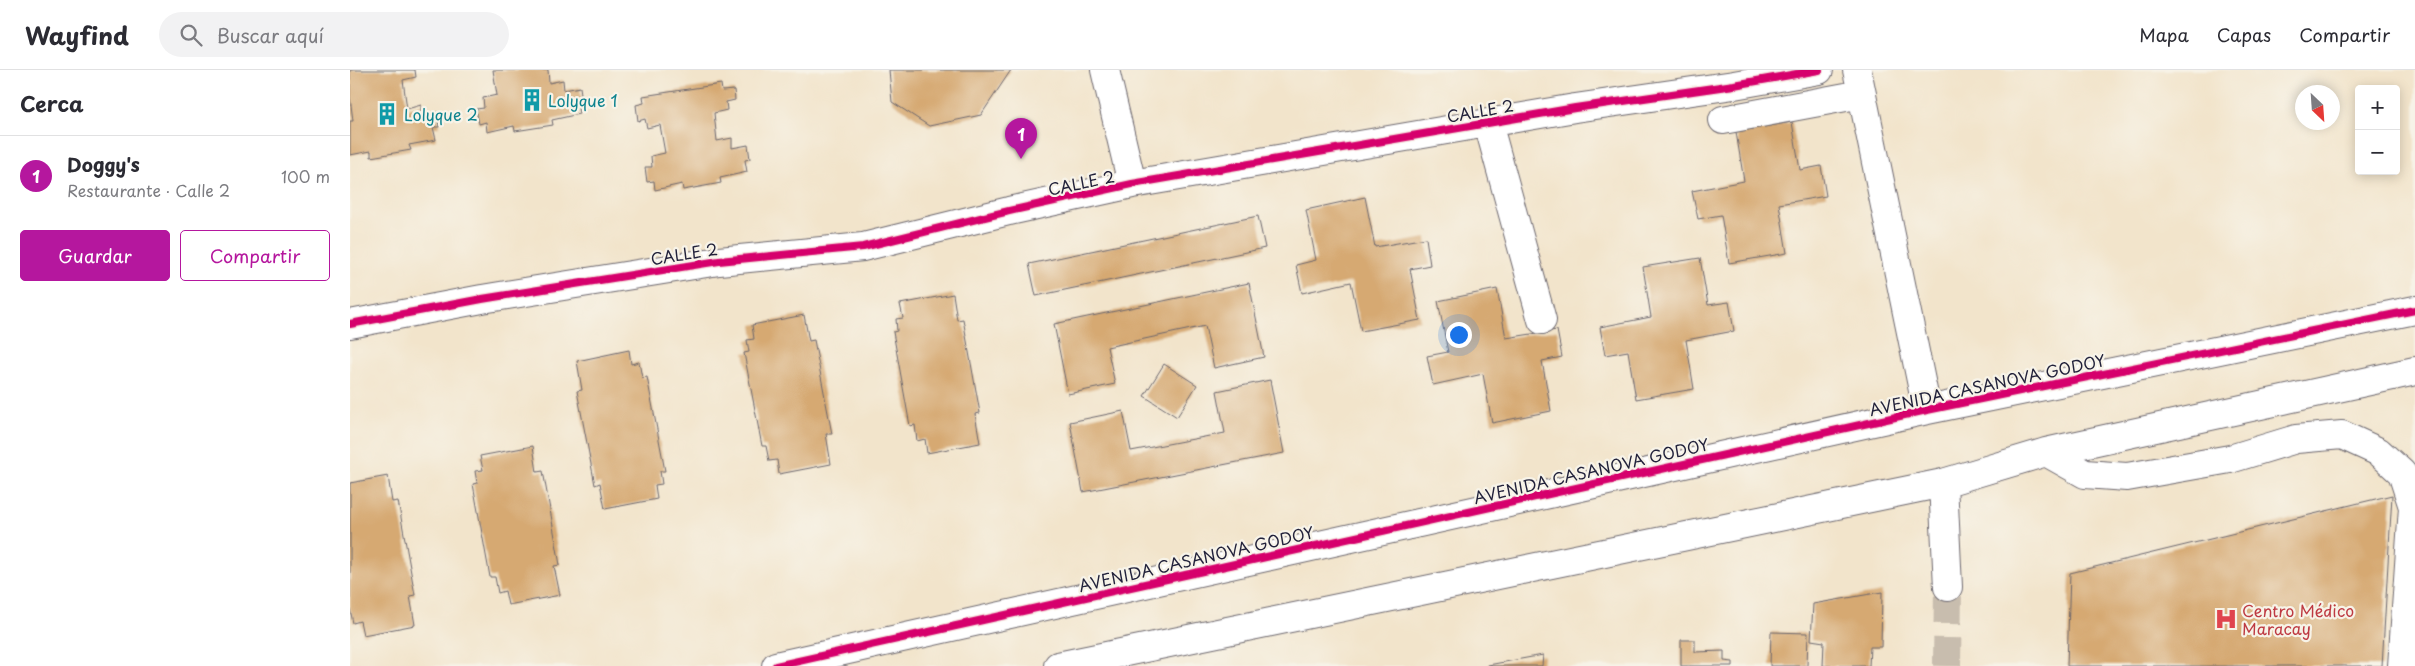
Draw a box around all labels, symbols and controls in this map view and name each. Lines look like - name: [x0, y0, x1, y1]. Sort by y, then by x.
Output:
- search box: [159, 12, 509, 57]
- text: Wayfind: [25, 17, 129, 53]
- icon: search: [177, 21, 205, 49]
- text: Buscar aquí: [217, 21, 324, 49]
- text: Mapa: [2139, 21, 2189, 48]
- text: Capas: [2217, 21, 2271, 48]
- text: Compartir: [2299, 21, 2390, 48]
- north arrow: [2295, 85, 2340, 130]
- map controls: [2355, 85, 2400, 175]
- button: +: [2355, 85, 2400, 130]
- text: Cerca: [20, 87, 84, 119]
- building icon: Lolyque 1: [519, 87, 545, 113]
- place label: Lolyque 1: [548, 88, 618, 112]
- street label: CALLE 2: [1445, 92, 1515, 128]
- building icon: Lolyque 2: [374, 101, 400, 127]
- place label: Lolyque 2: [404, 102, 478, 126]
- pin: 1: [1005, 118, 1037, 159]
- button: −: [2355, 130, 2400, 175]
- text: Doggy's: [67, 150, 140, 178]
- street label: CALLE 2: [1045, 163, 1117, 201]
- text: 1: [32, 164, 40, 188]
- text: 100 m: [281, 164, 330, 188]
- text: Restaurante · Calle 2: [67, 178, 230, 202]
- button: Guardar: [20, 230, 170, 281]
- button: Compartir: [180, 230, 330, 281]
- street label: CALLE 2: [649, 236, 719, 270]
- your location: [1446, 322, 1472, 348]
- street label: AVENIDA CASANOVA GODOY: [1867, 347, 2107, 421]
- street label: AVENIDA CASANOVA GODOY: [1471, 431, 1711, 509]
- street label: AVENIDA CASANOVA GODOY: [1076, 519, 1316, 597]
- place label: Centro Médico Maracay: [2242, 598, 2354, 640]
- hospital icon: Centro Médico Maracay: [2213, 606, 2239, 632]

